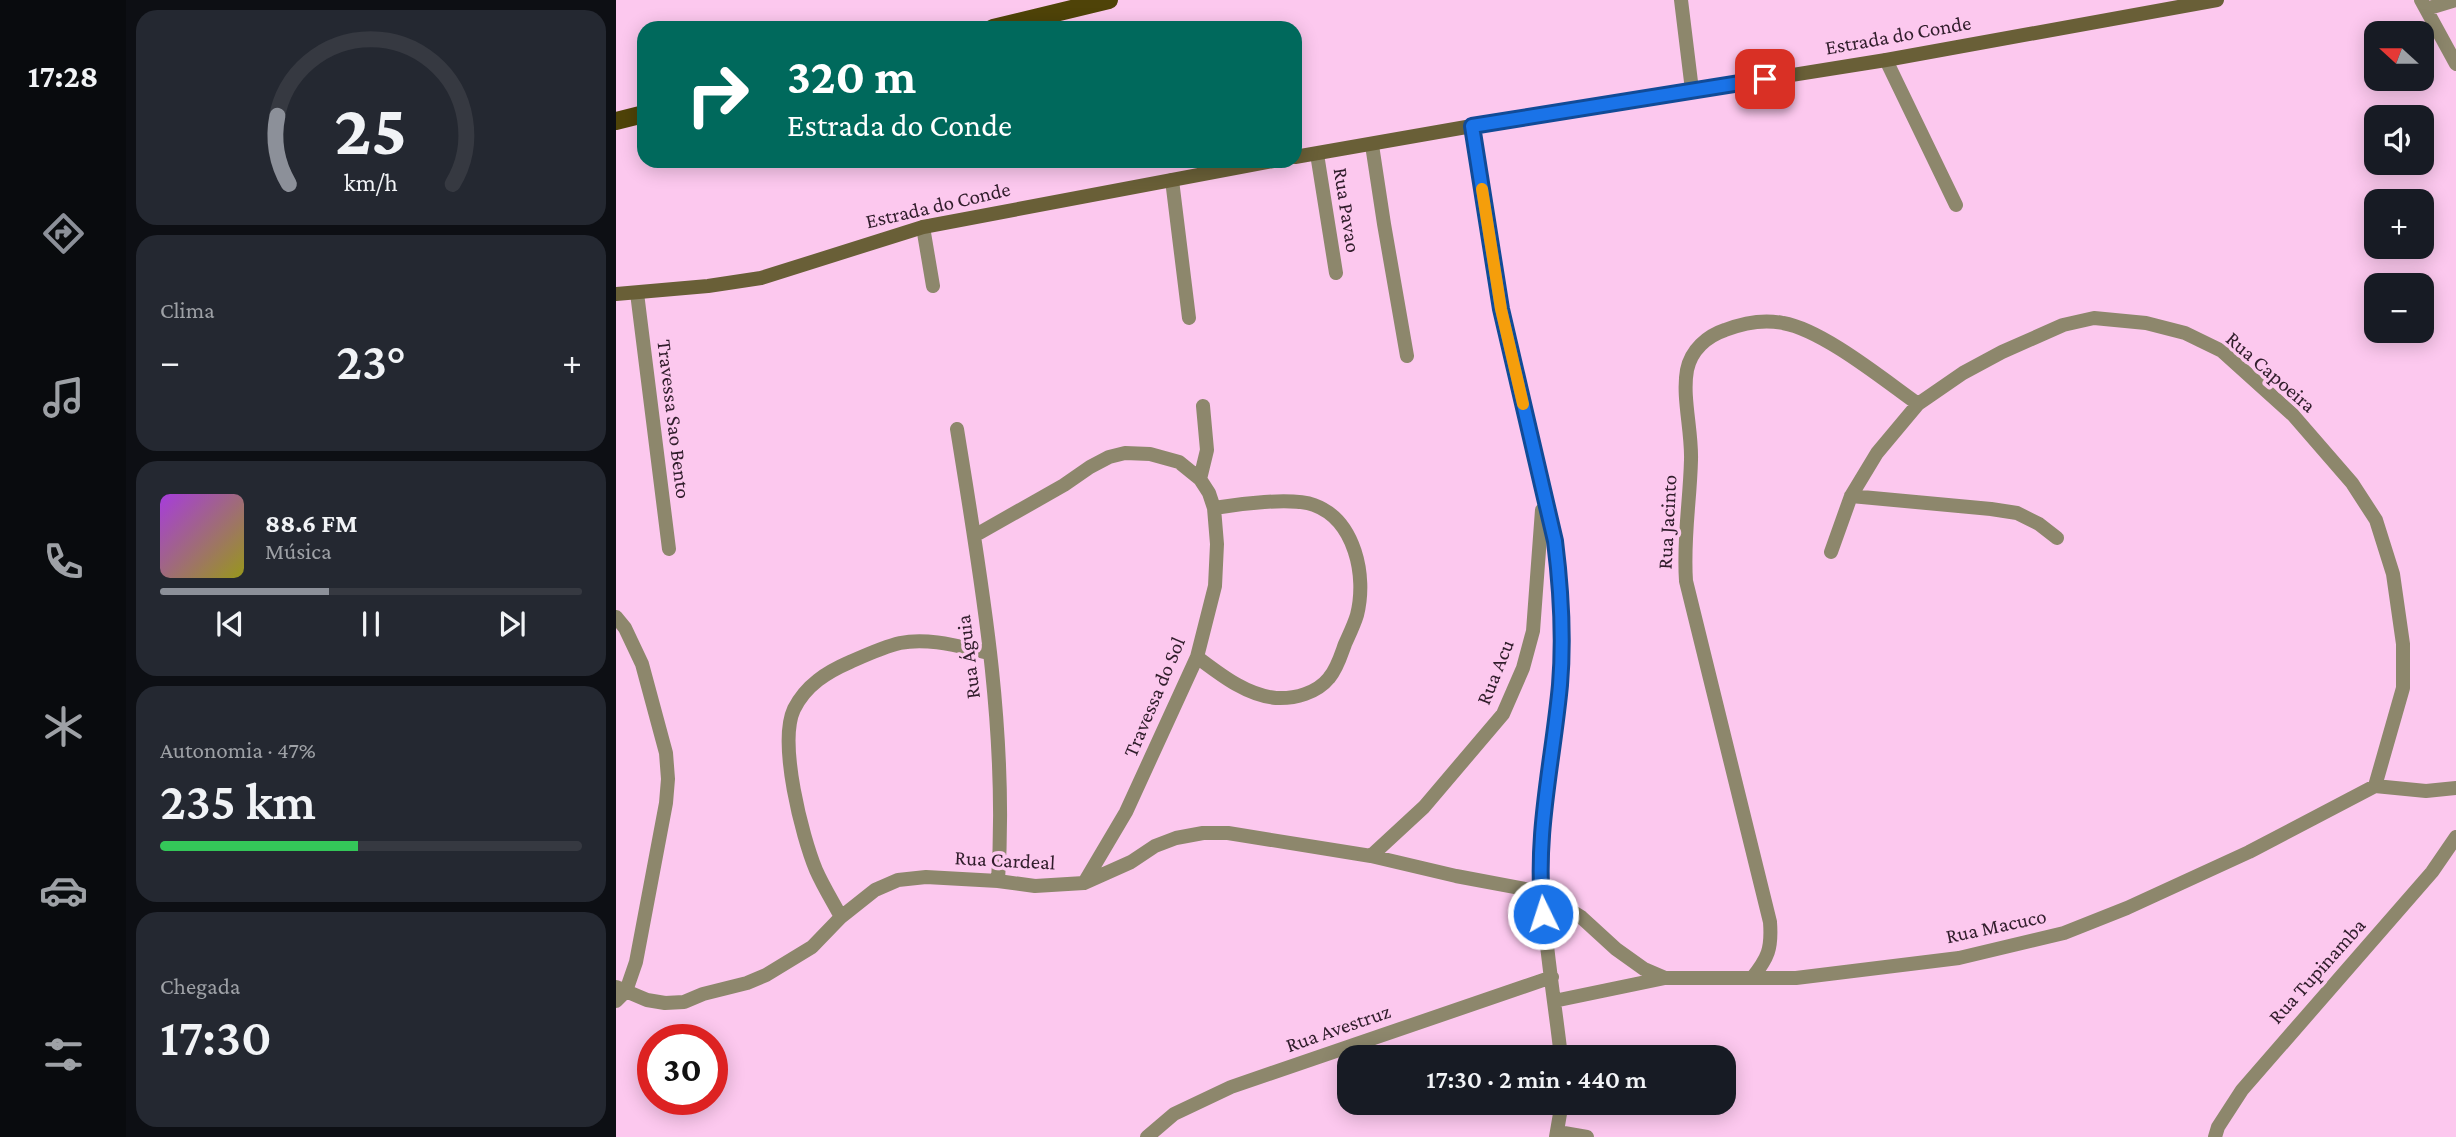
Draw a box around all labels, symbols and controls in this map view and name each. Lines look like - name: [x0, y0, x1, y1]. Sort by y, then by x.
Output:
- street label: Estrada do Conde: [1823, 10, 1973, 60]
- north arrow: [2364, 21, 2434, 91]
- map controls: [2364, 21, 2434, 343]
- icon: right: [672, 49, 763, 140]
- text: 320 m: [787, 49, 916, 104]
- pin: [1735, 49, 1795, 109]
- text: 17:28: [28, 58, 98, 94]
- icon: arrive: [1746, 60, 1784, 98]
- text: 25: [335, 89, 407, 170]
- button: sound: [2364, 105, 2434, 175]
- text: Estrada do Conde: [787, 107, 1012, 143]
- street label: Rua Pavao: [1328, 166, 1366, 254]
- text: km/h: [344, 169, 398, 196]
- street label: Estrada do Conde: [863, 177, 1013, 233]
- button: +: [2364, 189, 2434, 259]
- icon: directions: [39, 209, 88, 258]
- button: −: [2364, 273, 2434, 343]
- text: Clima: [160, 297, 215, 323]
- street label: Rua Capoeira: [2221, 326, 2321, 418]
- text: 23°: [336, 332, 406, 390]
- street label: Travessa Sao Bento: [652, 338, 696, 500]
- text: −: [160, 340, 180, 382]
- text: +: [562, 340, 582, 382]
- icon: music: [39, 373, 88, 422]
- street label: Rua Jacinto: [1653, 474, 1681, 570]
- text: 88.6 FM: [265, 509, 358, 538]
- icon: phone: [39, 537, 88, 586]
- text: Música: [265, 538, 332, 564]
- icon: previous: [211, 605, 249, 643]
- icon: pause: [352, 605, 390, 643]
- icon: next: [493, 605, 531, 643]
- street label: Rua Águia: [951, 613, 985, 700]
- street label: Travessa do Sol: [1118, 633, 1190, 761]
- street label: Rua Acu: [1471, 636, 1519, 708]
- icon: climate: [39, 702, 88, 751]
- text: Autonomia · 47%: [160, 737, 316, 763]
- text: 235 km: [160, 772, 316, 830]
- street label: Rua Cardeal: [954, 845, 1056, 875]
- icon: car: [39, 866, 88, 915]
- position arrow: [1506, 877, 1580, 951]
- street label: Rua Macuco: [1944, 904, 2048, 948]
- street label: Rua Tupinamba: [2263, 913, 2371, 1029]
- text: Chegada: [160, 973, 240, 999]
- street label: Rua Avestruz: [1283, 999, 1394, 1057]
- text: 17:30: [160, 1008, 272, 1066]
- speed limit sign: 30: [637, 1024, 728, 1115]
- icon: filters: [39, 1030, 88, 1079]
- text: 17:30 · 2 min · 440 m: [1426, 1065, 1647, 1094]

